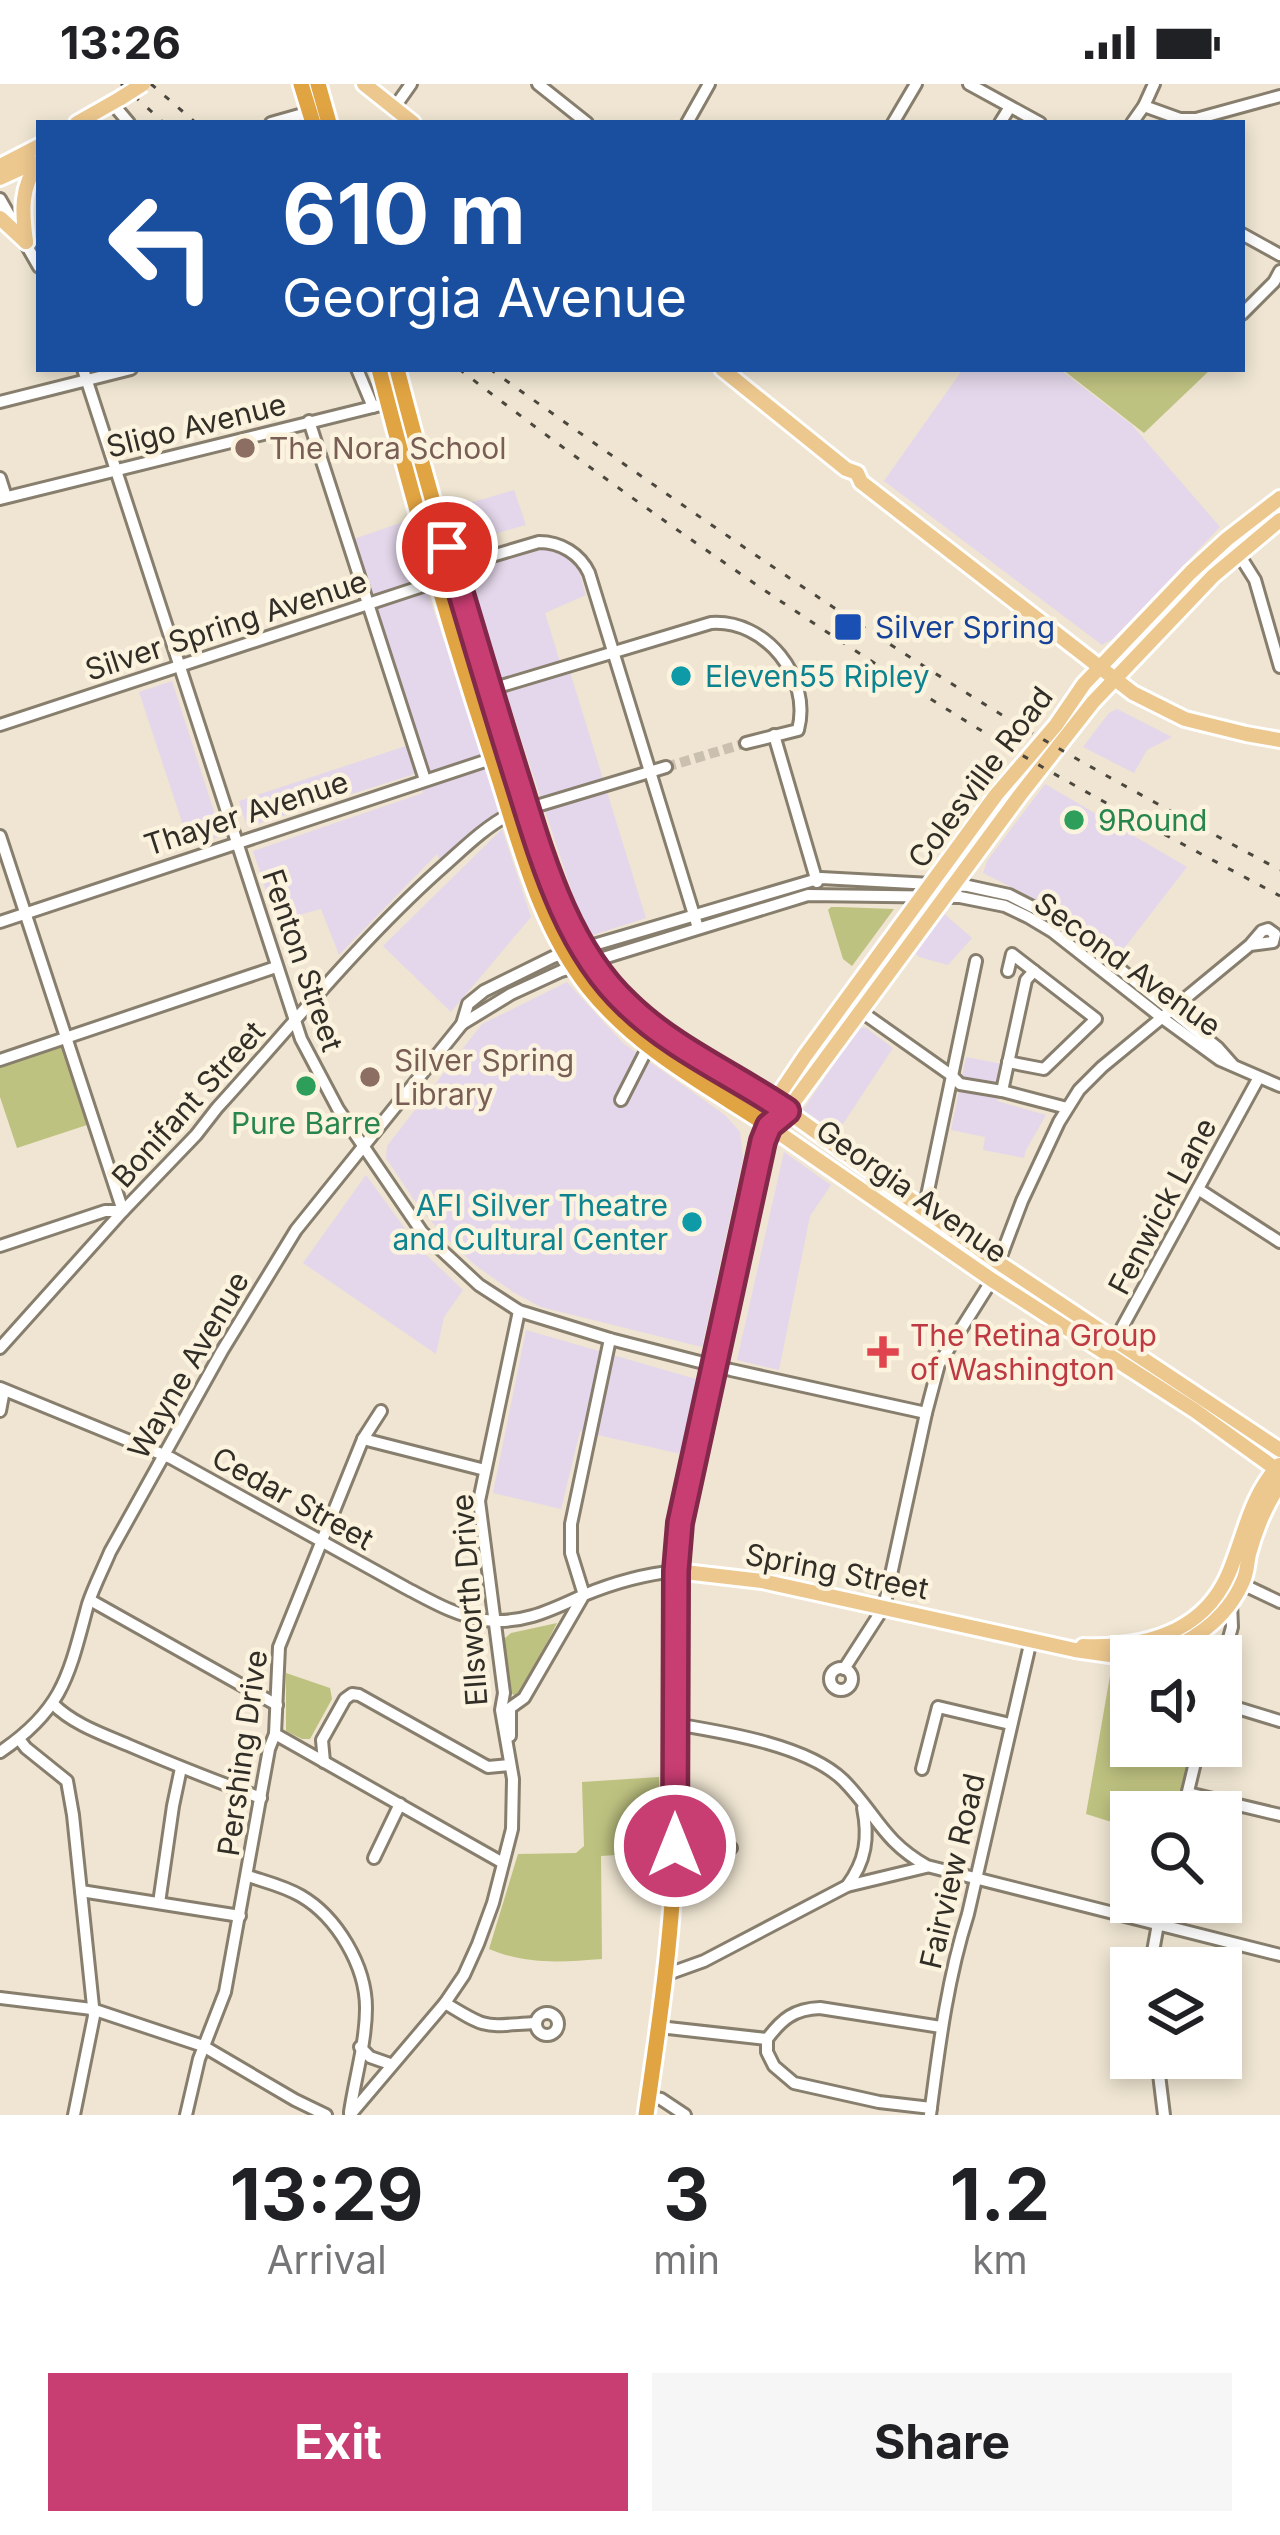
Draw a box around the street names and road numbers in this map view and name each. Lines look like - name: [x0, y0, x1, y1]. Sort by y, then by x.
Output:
- street label: Sligo Avenue: [102, 385, 290, 465]
- street label: Silver Spring Avenue: [81, 562, 371, 688]
- street label: Colesville Road: [900, 679, 1060, 875]
- street label: Thayer Avenue: [139, 763, 353, 863]
- street label: Fenton Street: [255, 864, 351, 1056]
- street label: Second Avenue: [1028, 884, 1228, 1044]
- street label: Bonifant Street: [104, 1014, 272, 1194]
- street label: Georgia Avenue: [810, 1112, 1014, 1270]
- street label: Fenwick Lane: [1100, 1112, 1224, 1300]
- street label: Wayne Avenue: [120, 1265, 256, 1465]
- street label: Cedar Street: [206, 1439, 380, 1557]
- street label: Ellsworth Drive: [444, 1493, 494, 1707]
- street label: Spring Street: [742, 1536, 932, 1606]
- street label: Pershing Drive: [210, 1648, 274, 1858]
- street label: Fairview Road: [912, 1770, 992, 1972]

